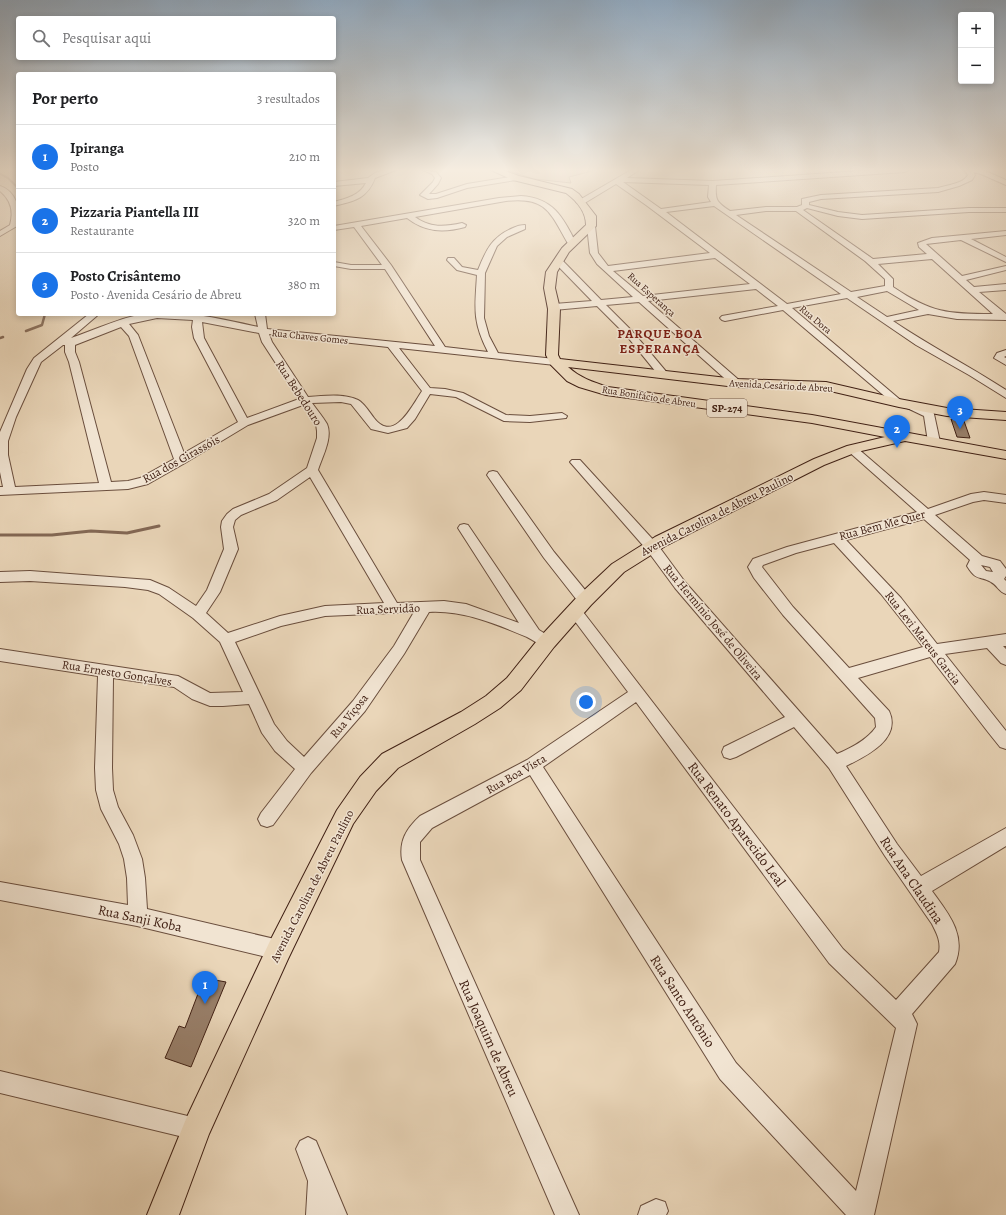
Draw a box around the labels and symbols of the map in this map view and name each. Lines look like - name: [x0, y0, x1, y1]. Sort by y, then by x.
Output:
- street label: Rua Esperança: [624, 269, 679, 320]
- street label: Rua Dora: [797, 302, 835, 337]
- district label: PARQUE BOA ESPERANÇA: [617, 325, 703, 357]
- street label: Rua Chaves Gomes: [271, 326, 349, 347]
- street label: Rua Bebedouro: [272, 357, 326, 429]
- street label: Avenida Cesário de Abreu: [728, 376, 834, 395]
- street label: Rua Bonifácio de Abreu: [601, 383, 697, 410]
- pin: 3: [947, 396, 973, 429]
- road number: SP-274: [707, 399, 747, 417]
- pin: 2: [884, 415, 910, 448]
- street label: Rua dos Girassóis: [139, 431, 223, 487]
- street label: Avenida Carolina de Abreu Paulino: [637, 468, 796, 560]
- street label: Rua Bem Me Quer: [837, 506, 927, 544]
- street label: Rua Hermínio José de Oliveira: [660, 561, 767, 684]
- street label: Rua Levi Mateus Garcia: [881, 588, 965, 688]
- street label: Rua Servidão: [356, 600, 420, 618]
- street label: Rua Ernesto Gonçalves: [61, 656, 173, 690]
- street label: Rua Viçosa: [326, 690, 372, 742]
- your location: [576, 692, 596, 712]
- street label: Rua Boa Vista: [483, 750, 549, 798]
- street label: Rua Renato Aparecido Leal: [683, 758, 790, 891]
- street label: Avenida Carolina de Abreu Paulino: [266, 807, 358, 966]
- street label: Rua Ana Claudina: [875, 833, 948, 928]
- street label: Rua Sanji Koba: [96, 900, 184, 937]
- street label: Rua Santo Antônio: [646, 951, 720, 1051]
- pin: 1: [192, 971, 218, 1004]
- street label: Rua Joaquim de Abreu: [454, 977, 523, 1100]

